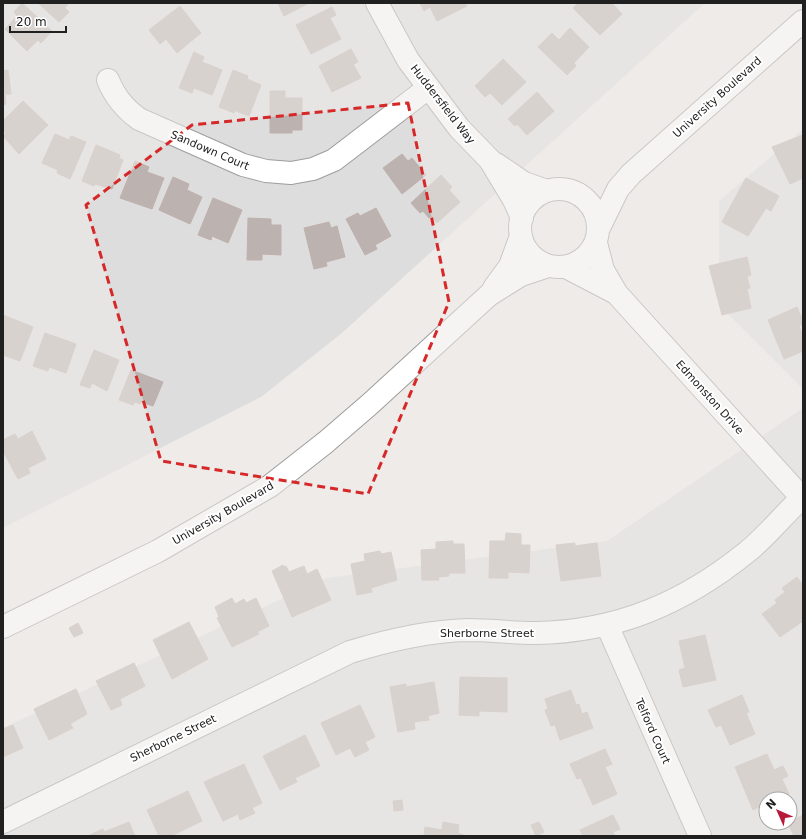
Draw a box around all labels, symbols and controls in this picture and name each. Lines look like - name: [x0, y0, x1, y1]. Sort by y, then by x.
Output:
- scale bar: [10, 8, 66, 34]
- text: 20 m: [16, 15, 47, 29]
- street label: University Boulevard: [670, 54, 764, 141]
- street label: Huddersfield Way: [408, 62, 478, 147]
- street label: Sandown Court: [169, 128, 252, 173]
- street label: Edmonston Drive: [673, 358, 746, 437]
- street label: University Boulevard: [170, 479, 276, 548]
- street label: Sherborne Street: [440, 627, 535, 640]
- street label: Telford Court: [632, 696, 673, 767]
- street label: Sherborne Street: [128, 712, 219, 765]
- north arrow: [758, 791, 798, 831]
- text: N: [763, 796, 779, 812]

